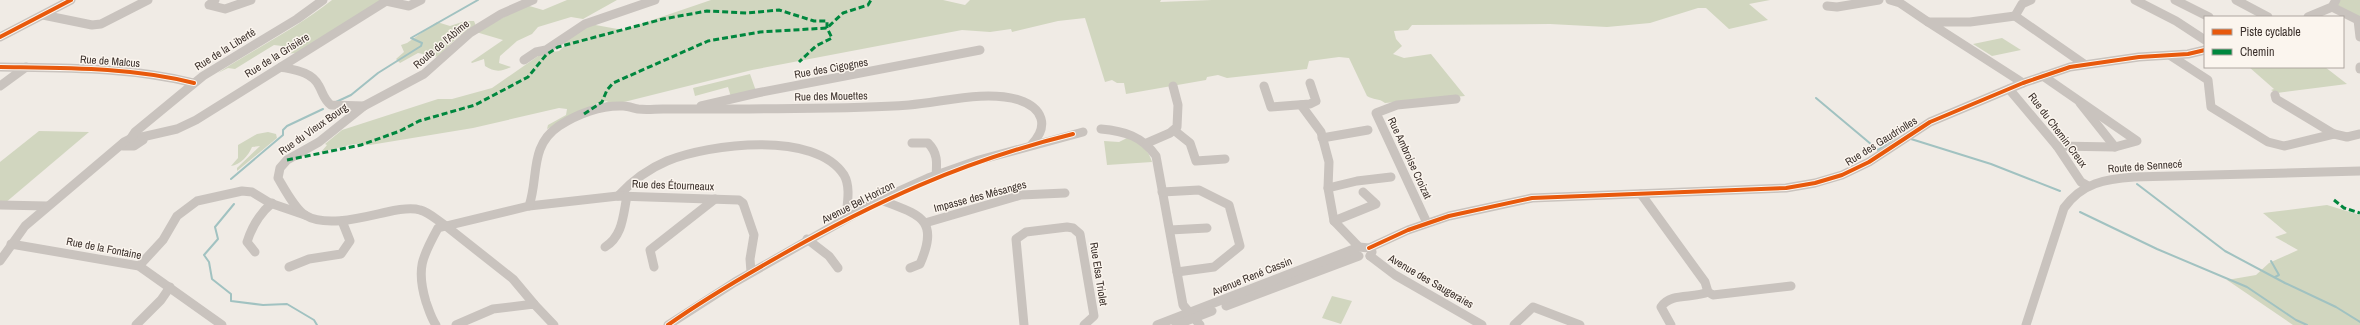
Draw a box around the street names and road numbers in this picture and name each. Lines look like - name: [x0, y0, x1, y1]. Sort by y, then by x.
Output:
- street label: Route de l'Abîme: [410, 16, 472, 72]
- street label: Rue de la Liberté: [192, 25, 258, 73]
- street label: Rue de la Grisière: [242, 30, 312, 80]
- street label: Rue de Malcus: [79, 52, 141, 70]
- street label: Rue des Cigognes: [793, 55, 869, 81]
- street label: Rue des Mouettes: [794, 88, 868, 104]
- street label: Rue du Chemin Creux: [2025, 90, 2091, 170]
- street label: Rue du Vieux Bourg: [276, 100, 350, 158]
- street label: Rue des Gaudriolles: [1842, 113, 1920, 169]
- street label: Rue Ambroise Croizat: [1385, 115, 1435, 202]
- street label: Route de Sennecé: [2107, 156, 2183, 176]
- street label: Rue des Étourneaux: [632, 177, 715, 193]
- street label: Impasse des Mésanges: [932, 177, 1028, 215]
- street label: Avenue Bel Horizon: [818, 178, 897, 227]
- street label: Rue de la Fontaine: [65, 234, 143, 262]
- street label: Rue Elsa Triolet: [1087, 241, 1111, 307]
- street label: Avenue des Saugeraies: [1385, 250, 1477, 311]
- street label: Avenue René Cassin: [1209, 254, 1294, 299]

